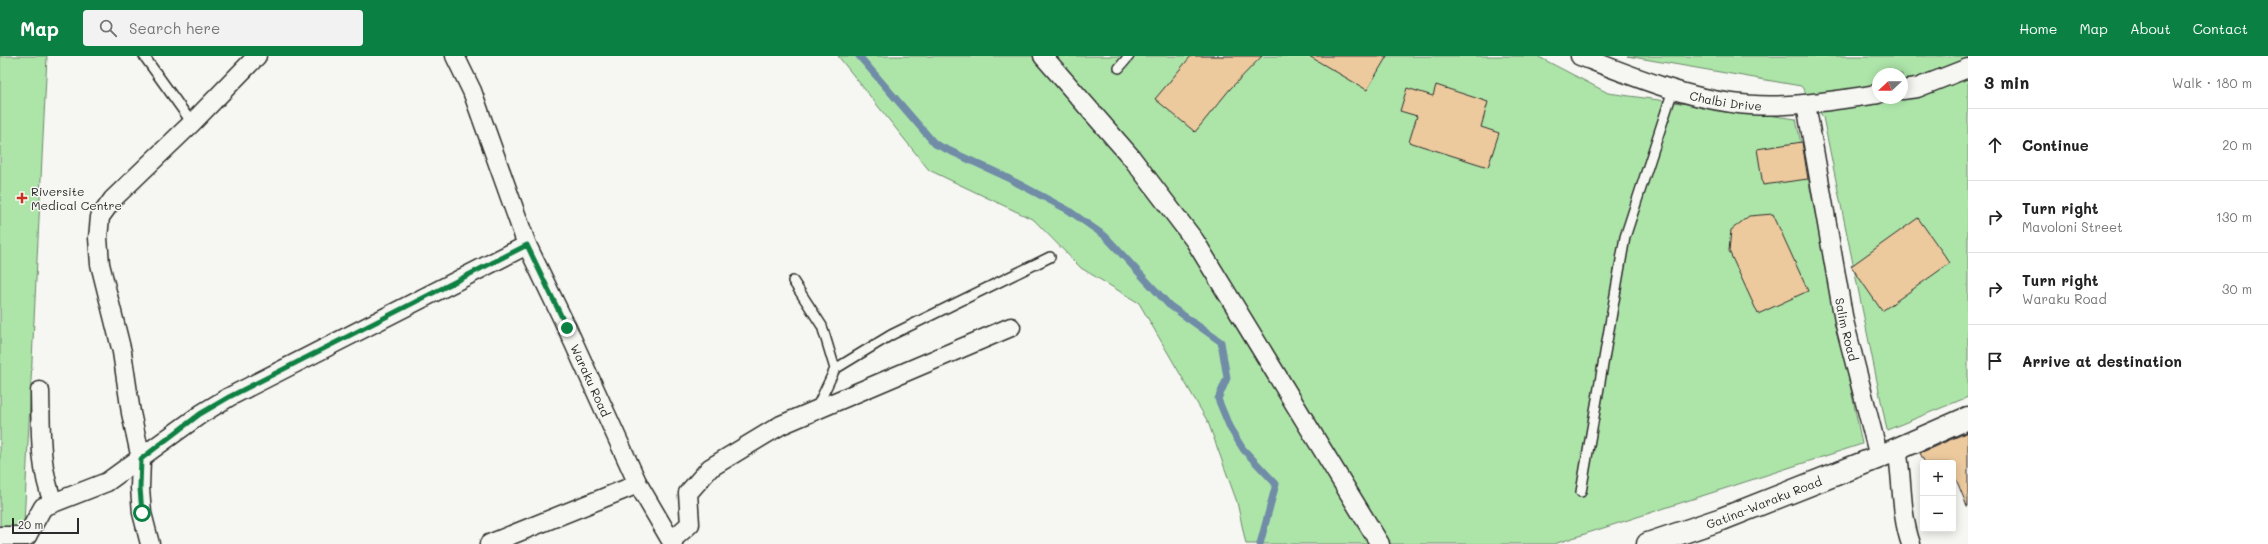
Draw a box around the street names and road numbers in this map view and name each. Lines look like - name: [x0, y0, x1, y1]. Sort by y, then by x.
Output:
- street label: Chalbi Drive: [1688, 87, 1762, 113]
- street label: Salim Road: [1832, 297, 1862, 363]
- street label: Waraku Road: [567, 341, 614, 420]
- street label: Gatina-Waraku Road: [1704, 472, 1824, 532]

